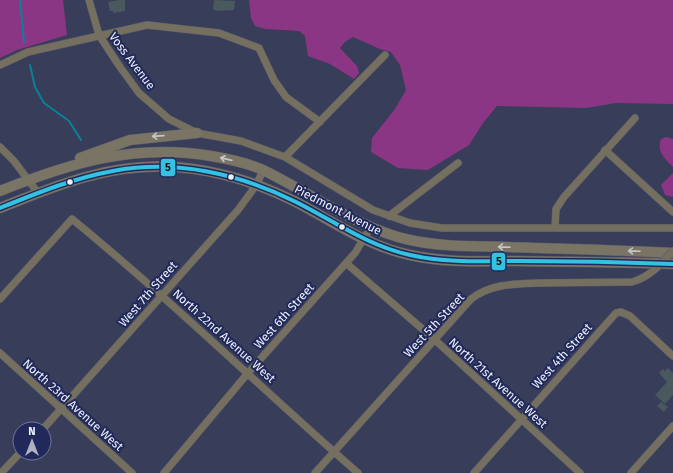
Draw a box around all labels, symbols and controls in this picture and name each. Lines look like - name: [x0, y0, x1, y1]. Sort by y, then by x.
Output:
- street label: Voss Avenue: [106, 30, 158, 92]
- one-way arrow: [152, 132, 165, 139]
- one-way arrow: [219, 154, 232, 162]
- line badge: 5: [160, 158, 176, 177]
- text: 5: [165, 161, 171, 174]
- unlabelled marker: [226, 172, 236, 182]
- unlabelled marker: [65, 177, 75, 187]
- street label: Piedmont Avenue: [292, 182, 384, 238]
- unlabelled marker: [337, 222, 347, 232]
- one-way arrow: [498, 243, 511, 251]
- one-way arrow: [628, 248, 641, 255]
- line badge: 5: [491, 252, 506, 271]
- text: 5: [496, 255, 502, 268]
- street label: West 7th Street: [116, 258, 181, 329]
- street label: West 6th Street: [251, 280, 317, 352]
- street label: North 22nd Avenue West: [170, 286, 279, 386]
- street label: West 5th Street: [401, 290, 468, 360]
- street label: West 4th Street: [529, 320, 595, 392]
- street label: North 21st Avenue West: [446, 335, 551, 431]
- street label: North 23rd Avenue West: [20, 356, 126, 454]
- north arrow: [12, 421, 52, 461]

